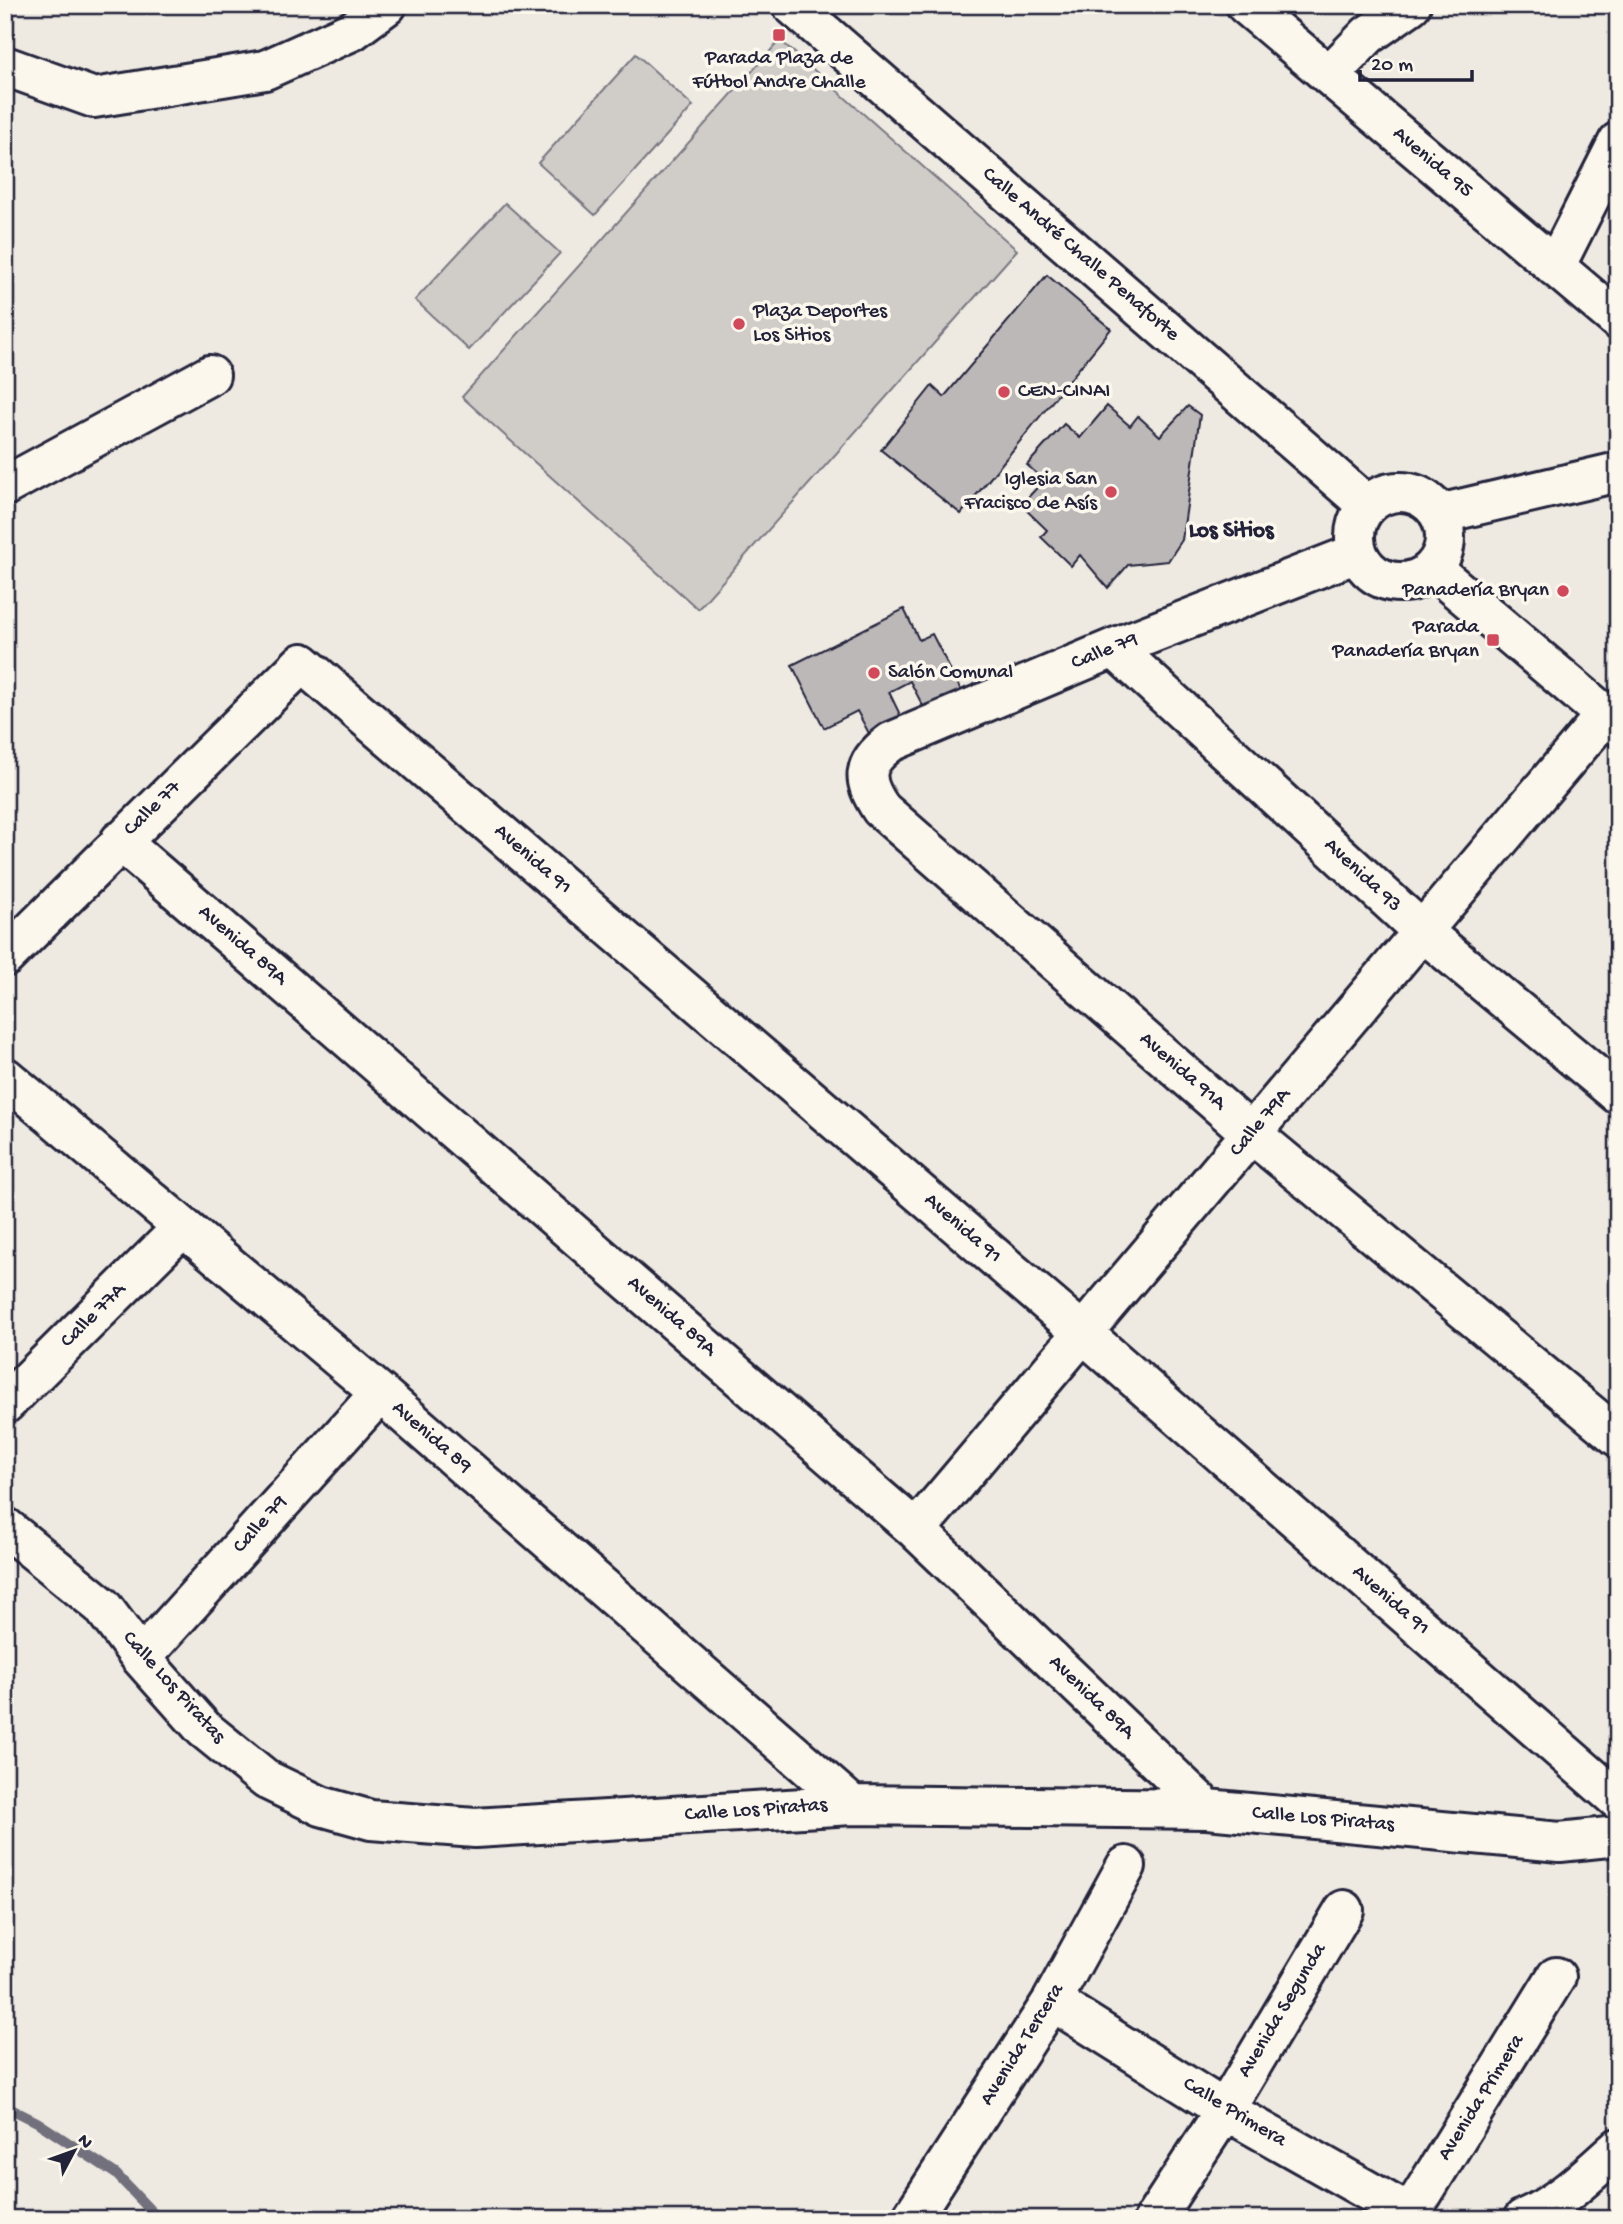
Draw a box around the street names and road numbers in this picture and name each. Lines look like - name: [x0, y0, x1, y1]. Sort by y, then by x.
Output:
- street label: Avenida 95: [1387, 122, 1477, 204]
- street label: Calle André Challe Penaforte: [976, 162, 1185, 348]
- street label: Calle 79: [1068, 627, 1142, 677]
- street label: Calle 77: [119, 775, 188, 842]
- street label: Avenida 91: [488, 819, 576, 901]
- street label: Avenida 93: [1318, 834, 1406, 918]
- street label: Avenida 89A: [192, 900, 293, 993]
- street label: Avenida 91A: [1133, 1027, 1232, 1118]
- street label: Calle 79A: [1225, 1082, 1298, 1162]
- street label: Avenida 91: [918, 1188, 1006, 1270]
- street label: Avenida 89A: [621, 1271, 722, 1364]
- street label: Calle 77A: [56, 1277, 133, 1354]
- street label: Avenida 89: [386, 1396, 477, 1480]
- street label: Calle 79: [228, 1490, 294, 1559]
- street label: Avenida 91: [1346, 1560, 1434, 1642]
- street label: Calle Los Piratas: [116, 1627, 231, 1750]
- street label: Avenida 89A: [1043, 1651, 1141, 1746]
- street label: Calle Los Piratas: [684, 1793, 829, 1828]
- street label: Calle Los Piratas: [1251, 1801, 1396, 1839]
- street label: Avenida Segunda: [1233, 1938, 1334, 2083]
- street label: Avenida Tercera: [975, 1978, 1071, 2111]
- street label: Avenida Primera: [1433, 2029, 1532, 2166]
- street label: Calle Primera: [1178, 2072, 1292, 2154]

